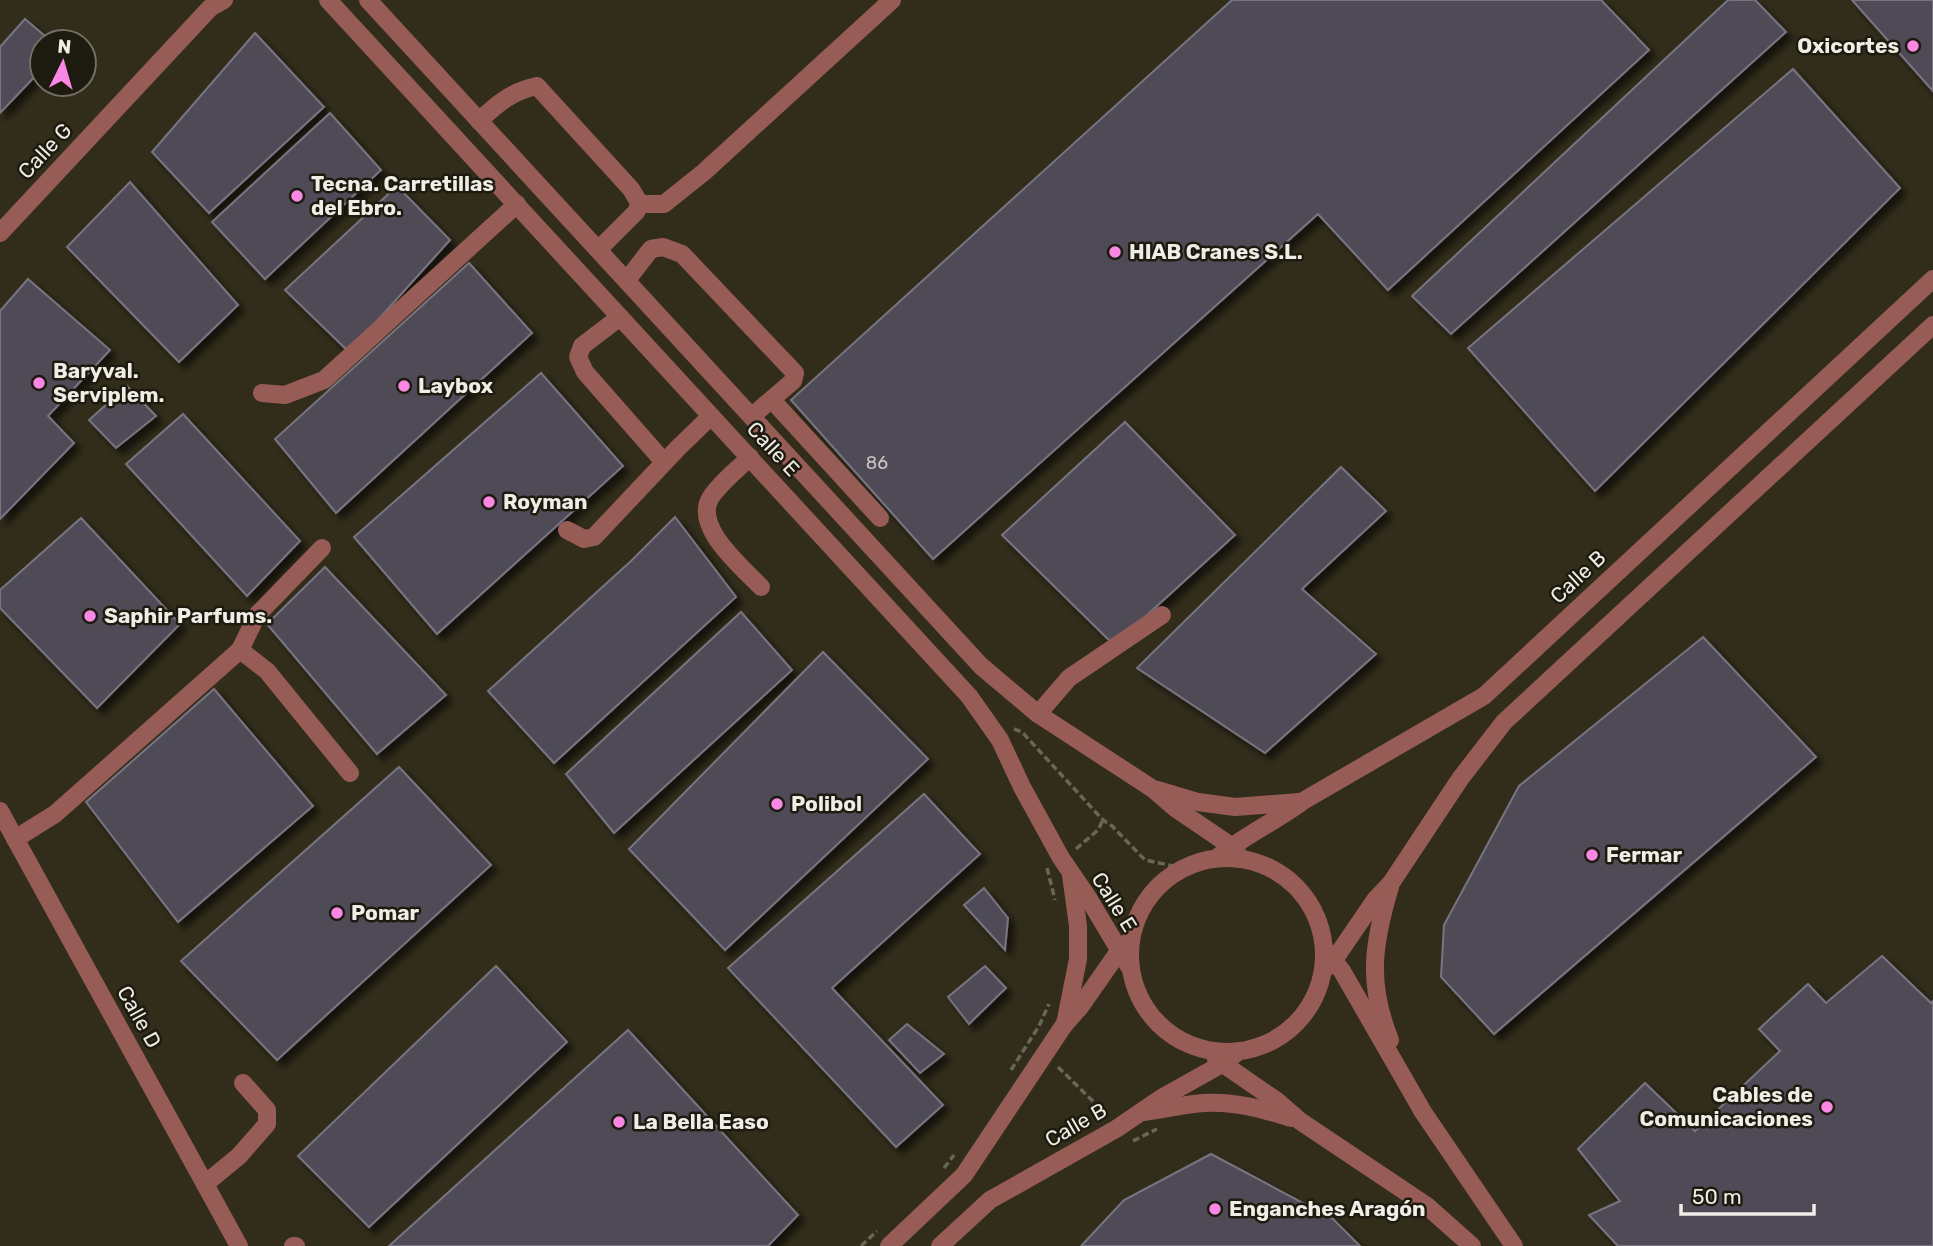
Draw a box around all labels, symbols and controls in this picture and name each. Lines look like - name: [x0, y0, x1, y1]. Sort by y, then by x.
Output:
- north arrow: [28, 28, 98, 98]
- place label: Oxicortes: [1797, 33, 1899, 58]
- text: N: [57, 35, 72, 59]
- marker: Oxicortes: [1905, 38, 1921, 54]
- street label: Calle G: [13, 118, 77, 184]
- place label: Tecna. Carretillas del Ebro.: [311, 171, 494, 220]
- marker: Tecna. Carretillas del Ebro.: [289, 188, 305, 204]
- place label: HIAB Cranes S.L.: [1129, 239, 1303, 264]
- marker: HIAB Cranes S.L.: [1107, 244, 1123, 260]
- place label: Baryval. Serviplem.: [53, 358, 164, 407]
- place label: Laybox: [418, 373, 494, 398]
- marker: Baryval. Serviplem.: [31, 375, 47, 391]
- marker: Laybox: [396, 378, 412, 394]
- street label: Calle E: [742, 416, 805, 481]
- house number: 86: [866, 452, 888, 474]
- place label: Royman: [503, 489, 587, 514]
- marker: Royman: [481, 494, 497, 510]
- street label: Calle B: [1545, 545, 1611, 609]
- place label: Saphir Parfums.: [104, 603, 272, 628]
- marker: Saphir Parfums.: [82, 608, 98, 624]
- place label: Polibol: [791, 791, 862, 816]
- marker: Polibol: [769, 796, 785, 812]
- place label: Fermar: [1606, 842, 1682, 867]
- marker: Fermar: [1584, 847, 1600, 863]
- street label: Calle E: [1086, 867, 1142, 936]
- place label: Pomar: [351, 900, 420, 925]
- marker: Pomar: [329, 905, 345, 921]
- street label: Calle D: [112, 981, 167, 1052]
- place label: Cables de Comunicaciones: [1640, 1082, 1813, 1131]
- street label: Calle B: [1041, 1097, 1111, 1152]
- marker: Cables de Comunicaciones: [1819, 1099, 1835, 1115]
- place label: La Bella Easo: [633, 1109, 769, 1134]
- marker: La Bella Easo: [611, 1114, 627, 1130]
- scale bar: [1681, 1172, 1814, 1216]
- text: 50 m: [1692, 1184, 1742, 1209]
- place label: Enganches Aragón: [1229, 1196, 1426, 1221]
- marker: Enganches Aragón: [1207, 1201, 1223, 1217]

